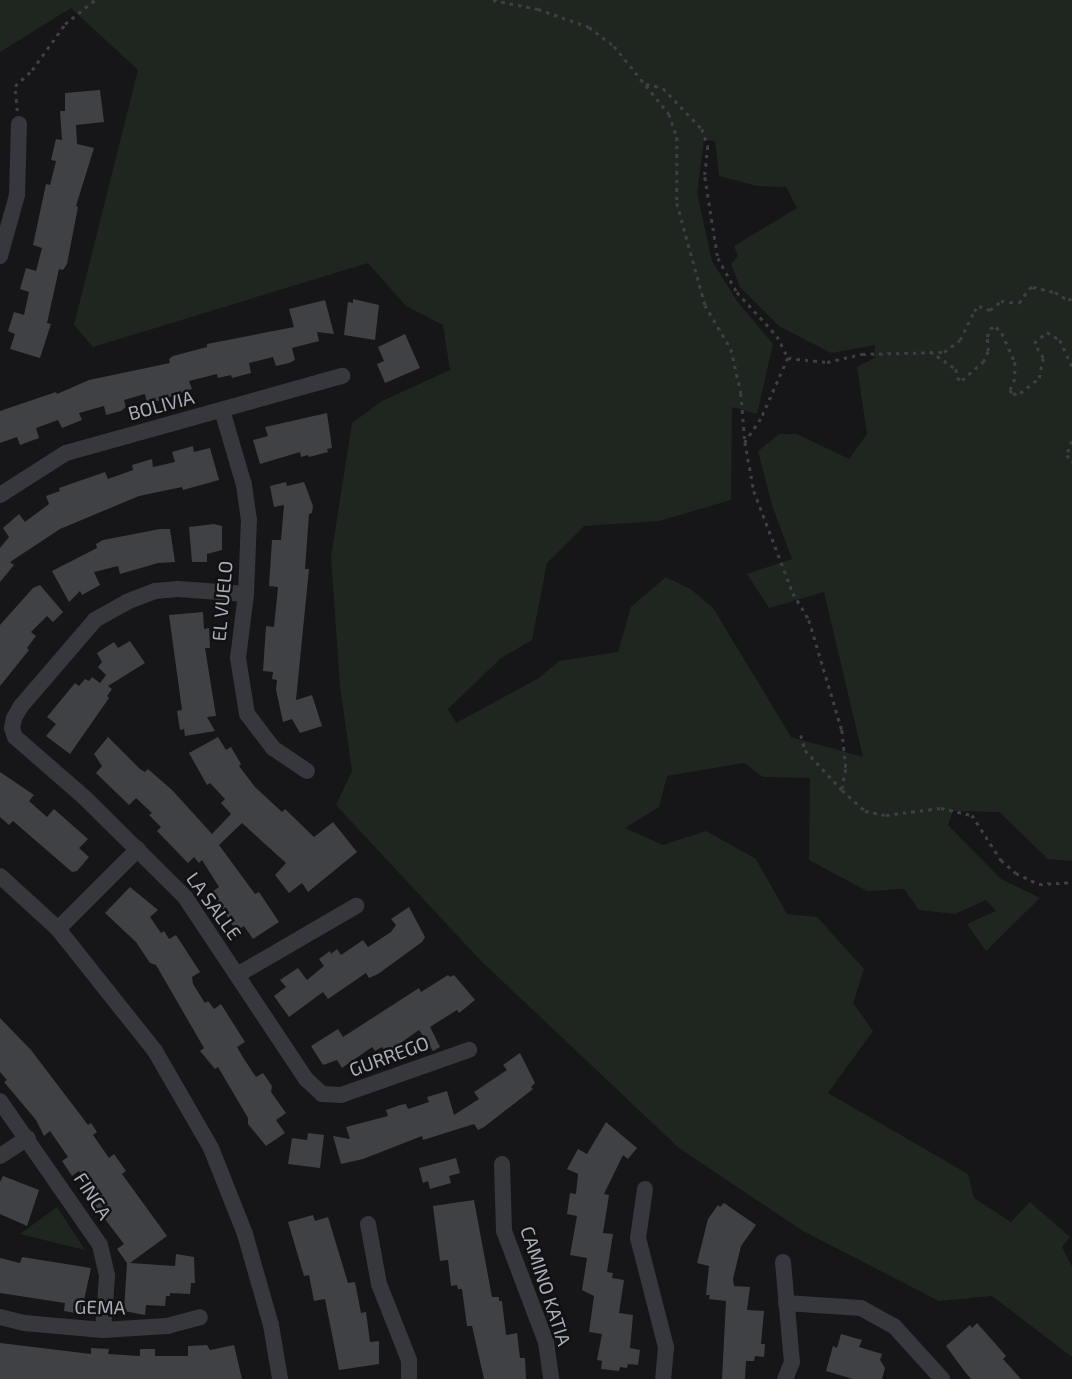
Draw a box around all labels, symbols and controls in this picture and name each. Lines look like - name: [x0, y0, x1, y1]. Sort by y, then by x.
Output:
- street label: BOLIVIA: [125, 385, 197, 425]
- street label: EL VUELO: [207, 559, 237, 643]
- street label: LA SALLE: [182, 868, 246, 944]
- street label: GURREGO: [346, 1031, 432, 1081]
- street label: FINCA: [69, 1168, 117, 1224]
- street label: CAMINO KATIA: [516, 1223, 576, 1349]
- street label: GEMA: [74, 1295, 126, 1319]

